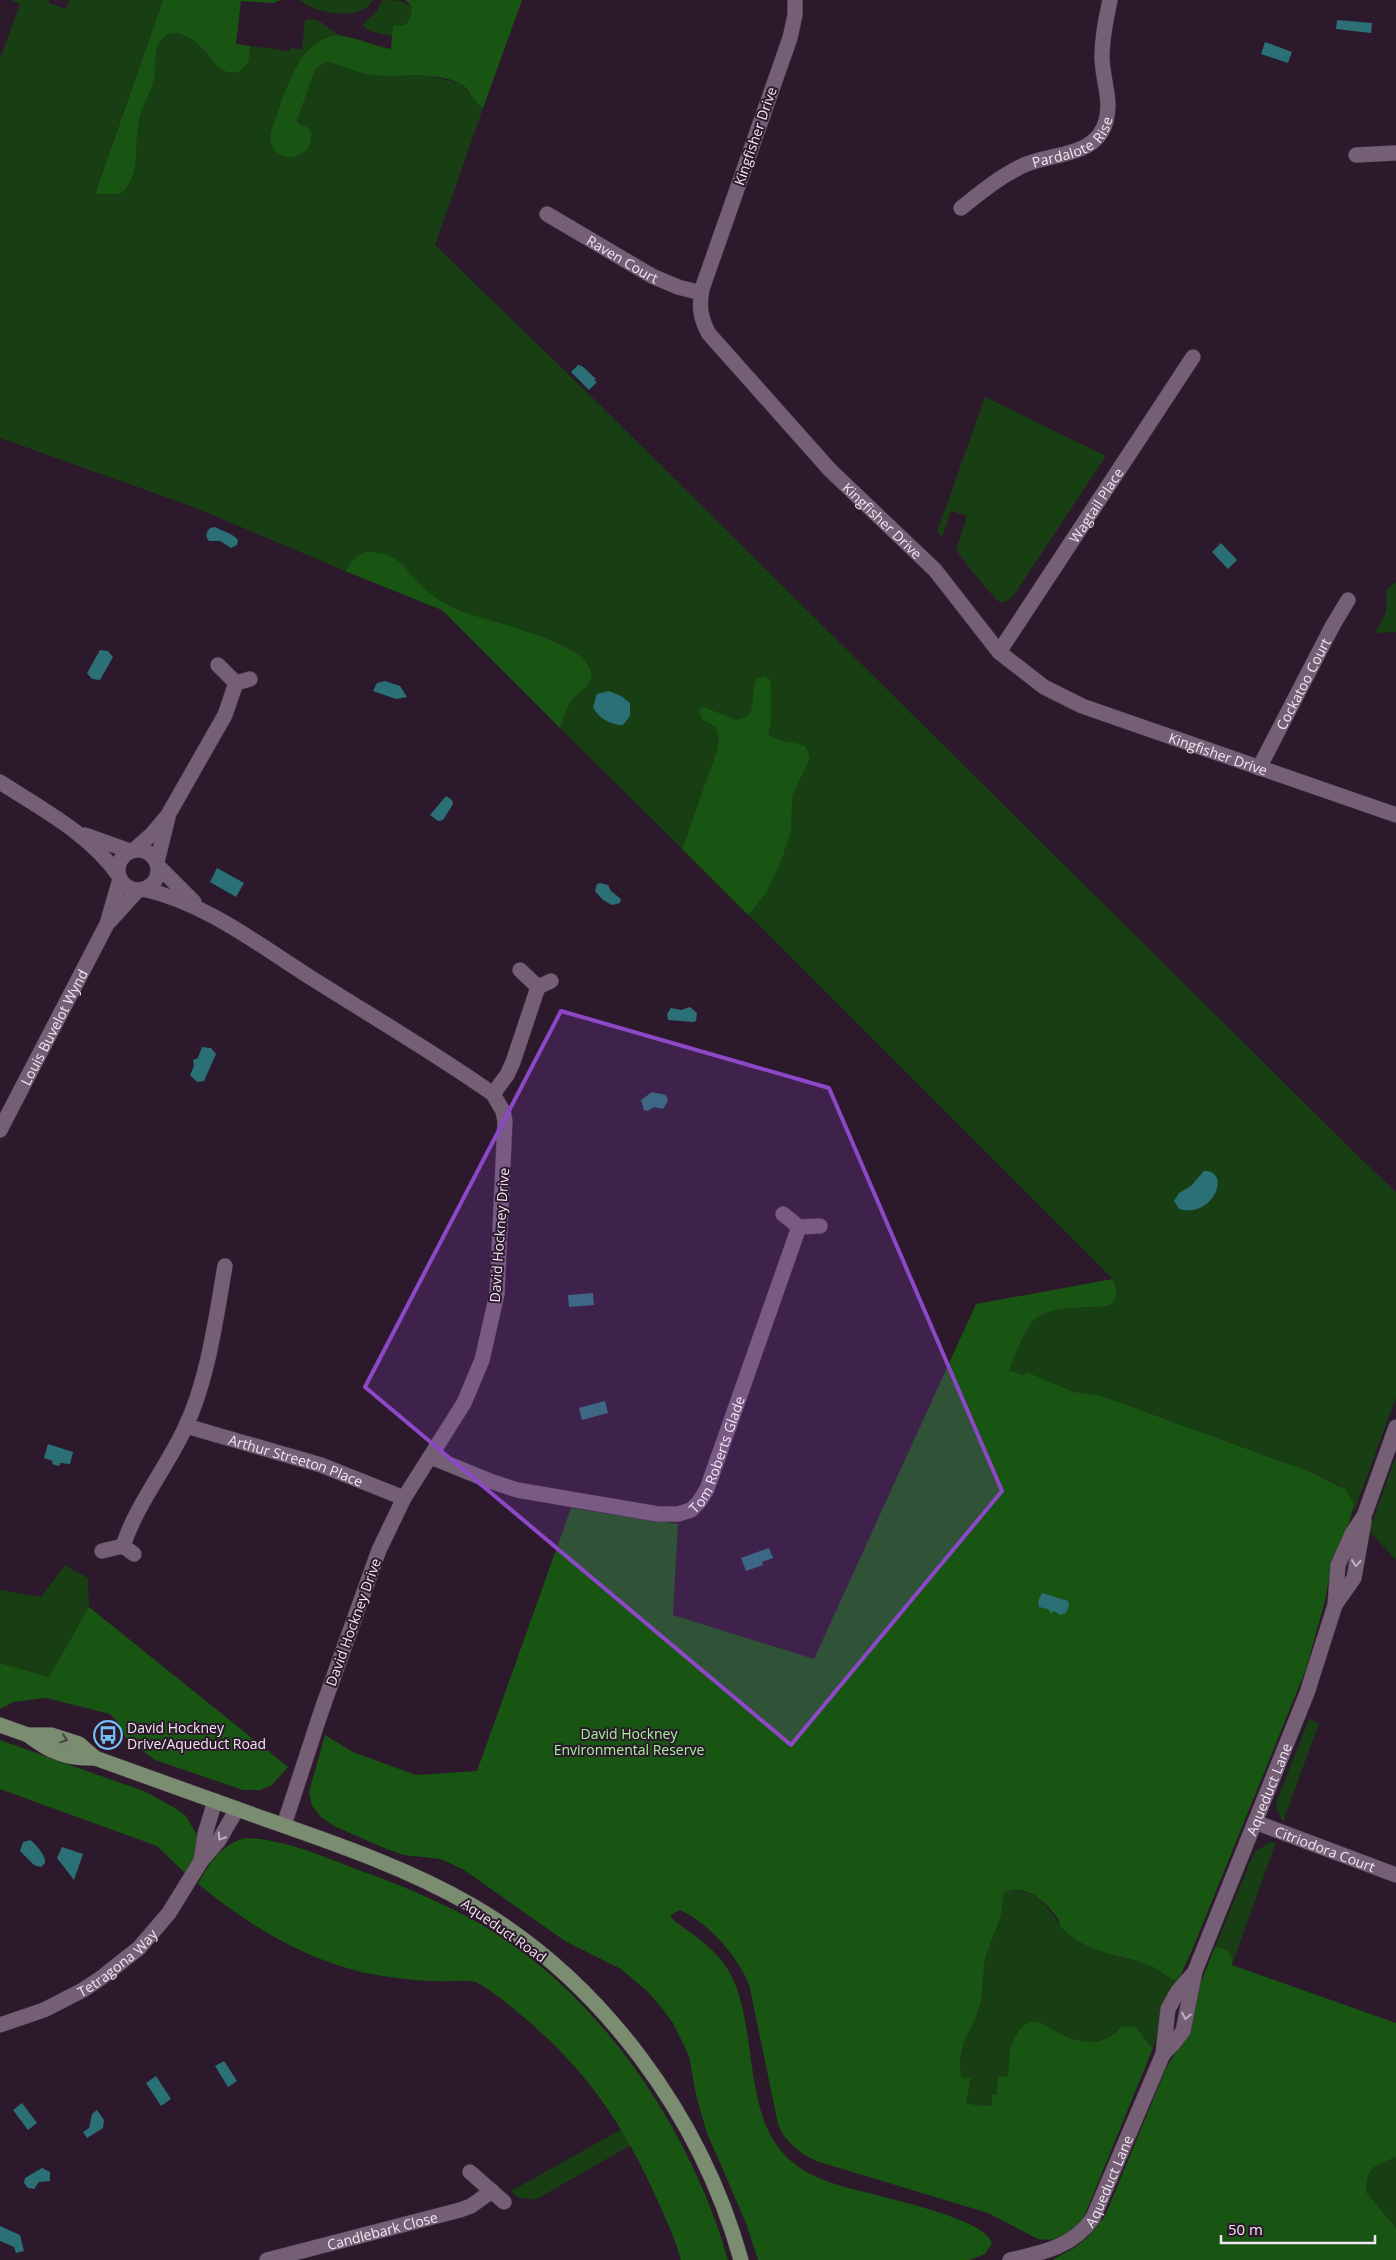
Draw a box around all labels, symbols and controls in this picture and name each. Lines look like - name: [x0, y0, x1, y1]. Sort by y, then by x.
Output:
- street label: Kingfisher Drive: [729, 84, 781, 188]
- street label: Pardalote Rise: [1030, 114, 1116, 171]
- street label: Raven Court: [583, 230, 661, 287]
- street label: Wagtail Place: [1064, 464, 1127, 546]
- street label: Kingfisher Drive: [839, 478, 927, 563]
- street label: Cockatoo Court: [1271, 634, 1334, 733]
- street label: Kingfisher Drive: [1166, 727, 1270, 779]
- street label: Louis Buvelot Wynd: [15, 966, 92, 1088]
- street label: David Hockney Drive: [485, 1167, 513, 1303]
- street label: Tom Roberts Glade: [684, 1393, 749, 1517]
- street label: Arthur Streeton Place: [226, 1429, 366, 1490]
- street label: David Hockney Drive: [321, 1555, 385, 1689]
- one-way arrow: [1352, 1559, 1362, 1568]
- place label: David Hockney Drive/Aqueduct Road: [127, 1718, 266, 1753]
- bus stop icon: David Hockney Drive/Aqueduct Road: [93, 1720, 123, 1750]
- park label: David Hockney Environmental Reserve: [554, 1724, 704, 1759]
- one-way arrow: [60, 1734, 68, 1744]
- street label: Aqueduct Lane: [1241, 1740, 1296, 1838]
- street label: Citriodora Court: [1272, 1821, 1378, 1876]
- one-way arrow: [218, 1831, 227, 1840]
- street label: Aqueduct Road: [458, 1894, 550, 1966]
- street label: Tetragona Way: [74, 1924, 162, 2001]
- one-way arrow: [1181, 2012, 1191, 2021]
- street label: Aqueduct Lane: [1080, 2132, 1137, 2231]
- street label: Candlebark Close: [325, 2207, 440, 2254]
- scale bar: [1221, 2212, 1375, 2244]
- text: 50 m: [1228, 2219, 1263, 2239]

